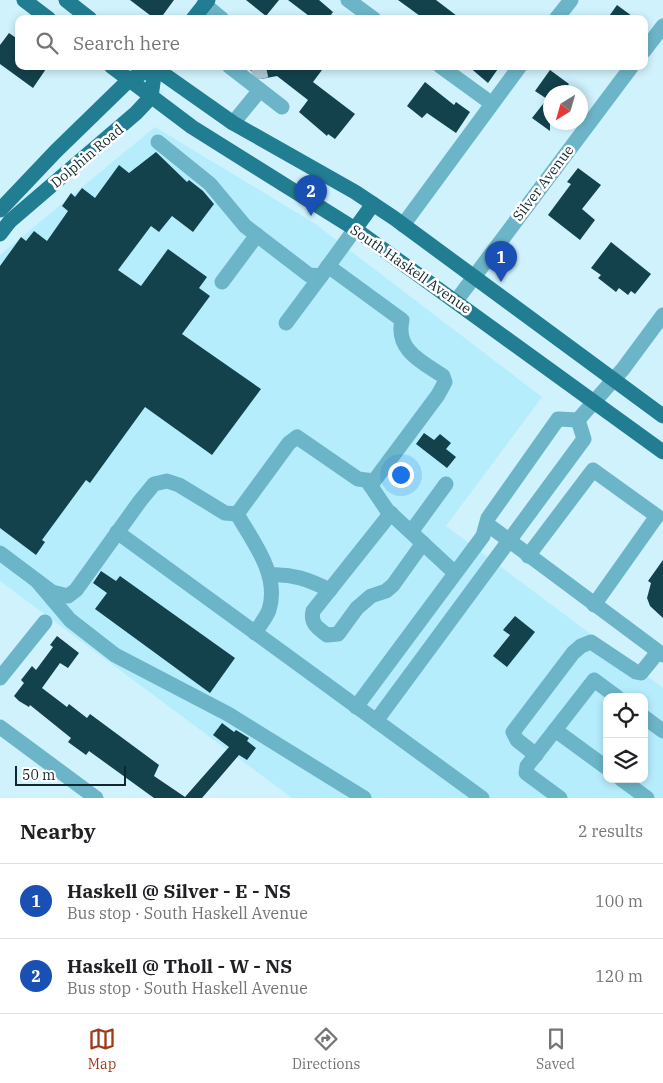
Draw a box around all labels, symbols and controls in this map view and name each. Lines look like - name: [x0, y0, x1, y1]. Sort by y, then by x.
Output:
- search box: [15, 15, 648, 70]
- icon: search: [33, 29, 61, 57]
- text: Search here: [73, 31, 180, 55]
- north arrow: [543, 85, 588, 130]
- street label: Dolphin Road: [47, 120, 127, 192]
- street label: Silver Avenue: [509, 142, 577, 224]
- pin: 2: [295, 175, 327, 216]
- street label: South Haskell Avenue: [347, 220, 475, 318]
- pin: 1: [485, 241, 517, 282]
- your location: [388, 462, 414, 488]
- map controls: [603, 693, 648, 783]
- button: locate: [603, 693, 648, 738]
- button: layers: [603, 738, 648, 783]
- scale bar: [15, 763, 126, 786]
- text: 50 m: [22, 766, 55, 784]
- text: Nearby: [20, 817, 96, 845]
- text: 2 results: [578, 821, 643, 841]
- text: Haskell @ Silver - E - NS: [67, 879, 291, 903]
- text: 1: [31, 891, 41, 911]
- text: 100 m: [595, 891, 643, 911]
- text: Bus stop · South Haskell Avenue: [67, 903, 308, 923]
- text: Haskell @ Tholl - W - NS: [67, 954, 292, 978]
- text: 2: [31, 966, 41, 986]
- text: 120 m: [595, 966, 643, 986]
- text: Bus stop · South Haskell Avenue: [67, 978, 308, 998]
- tab: Map: [88, 1025, 116, 1073]
- tab: Directions: [292, 1025, 360, 1073]
- tab: Saved: [536, 1025, 575, 1073]

